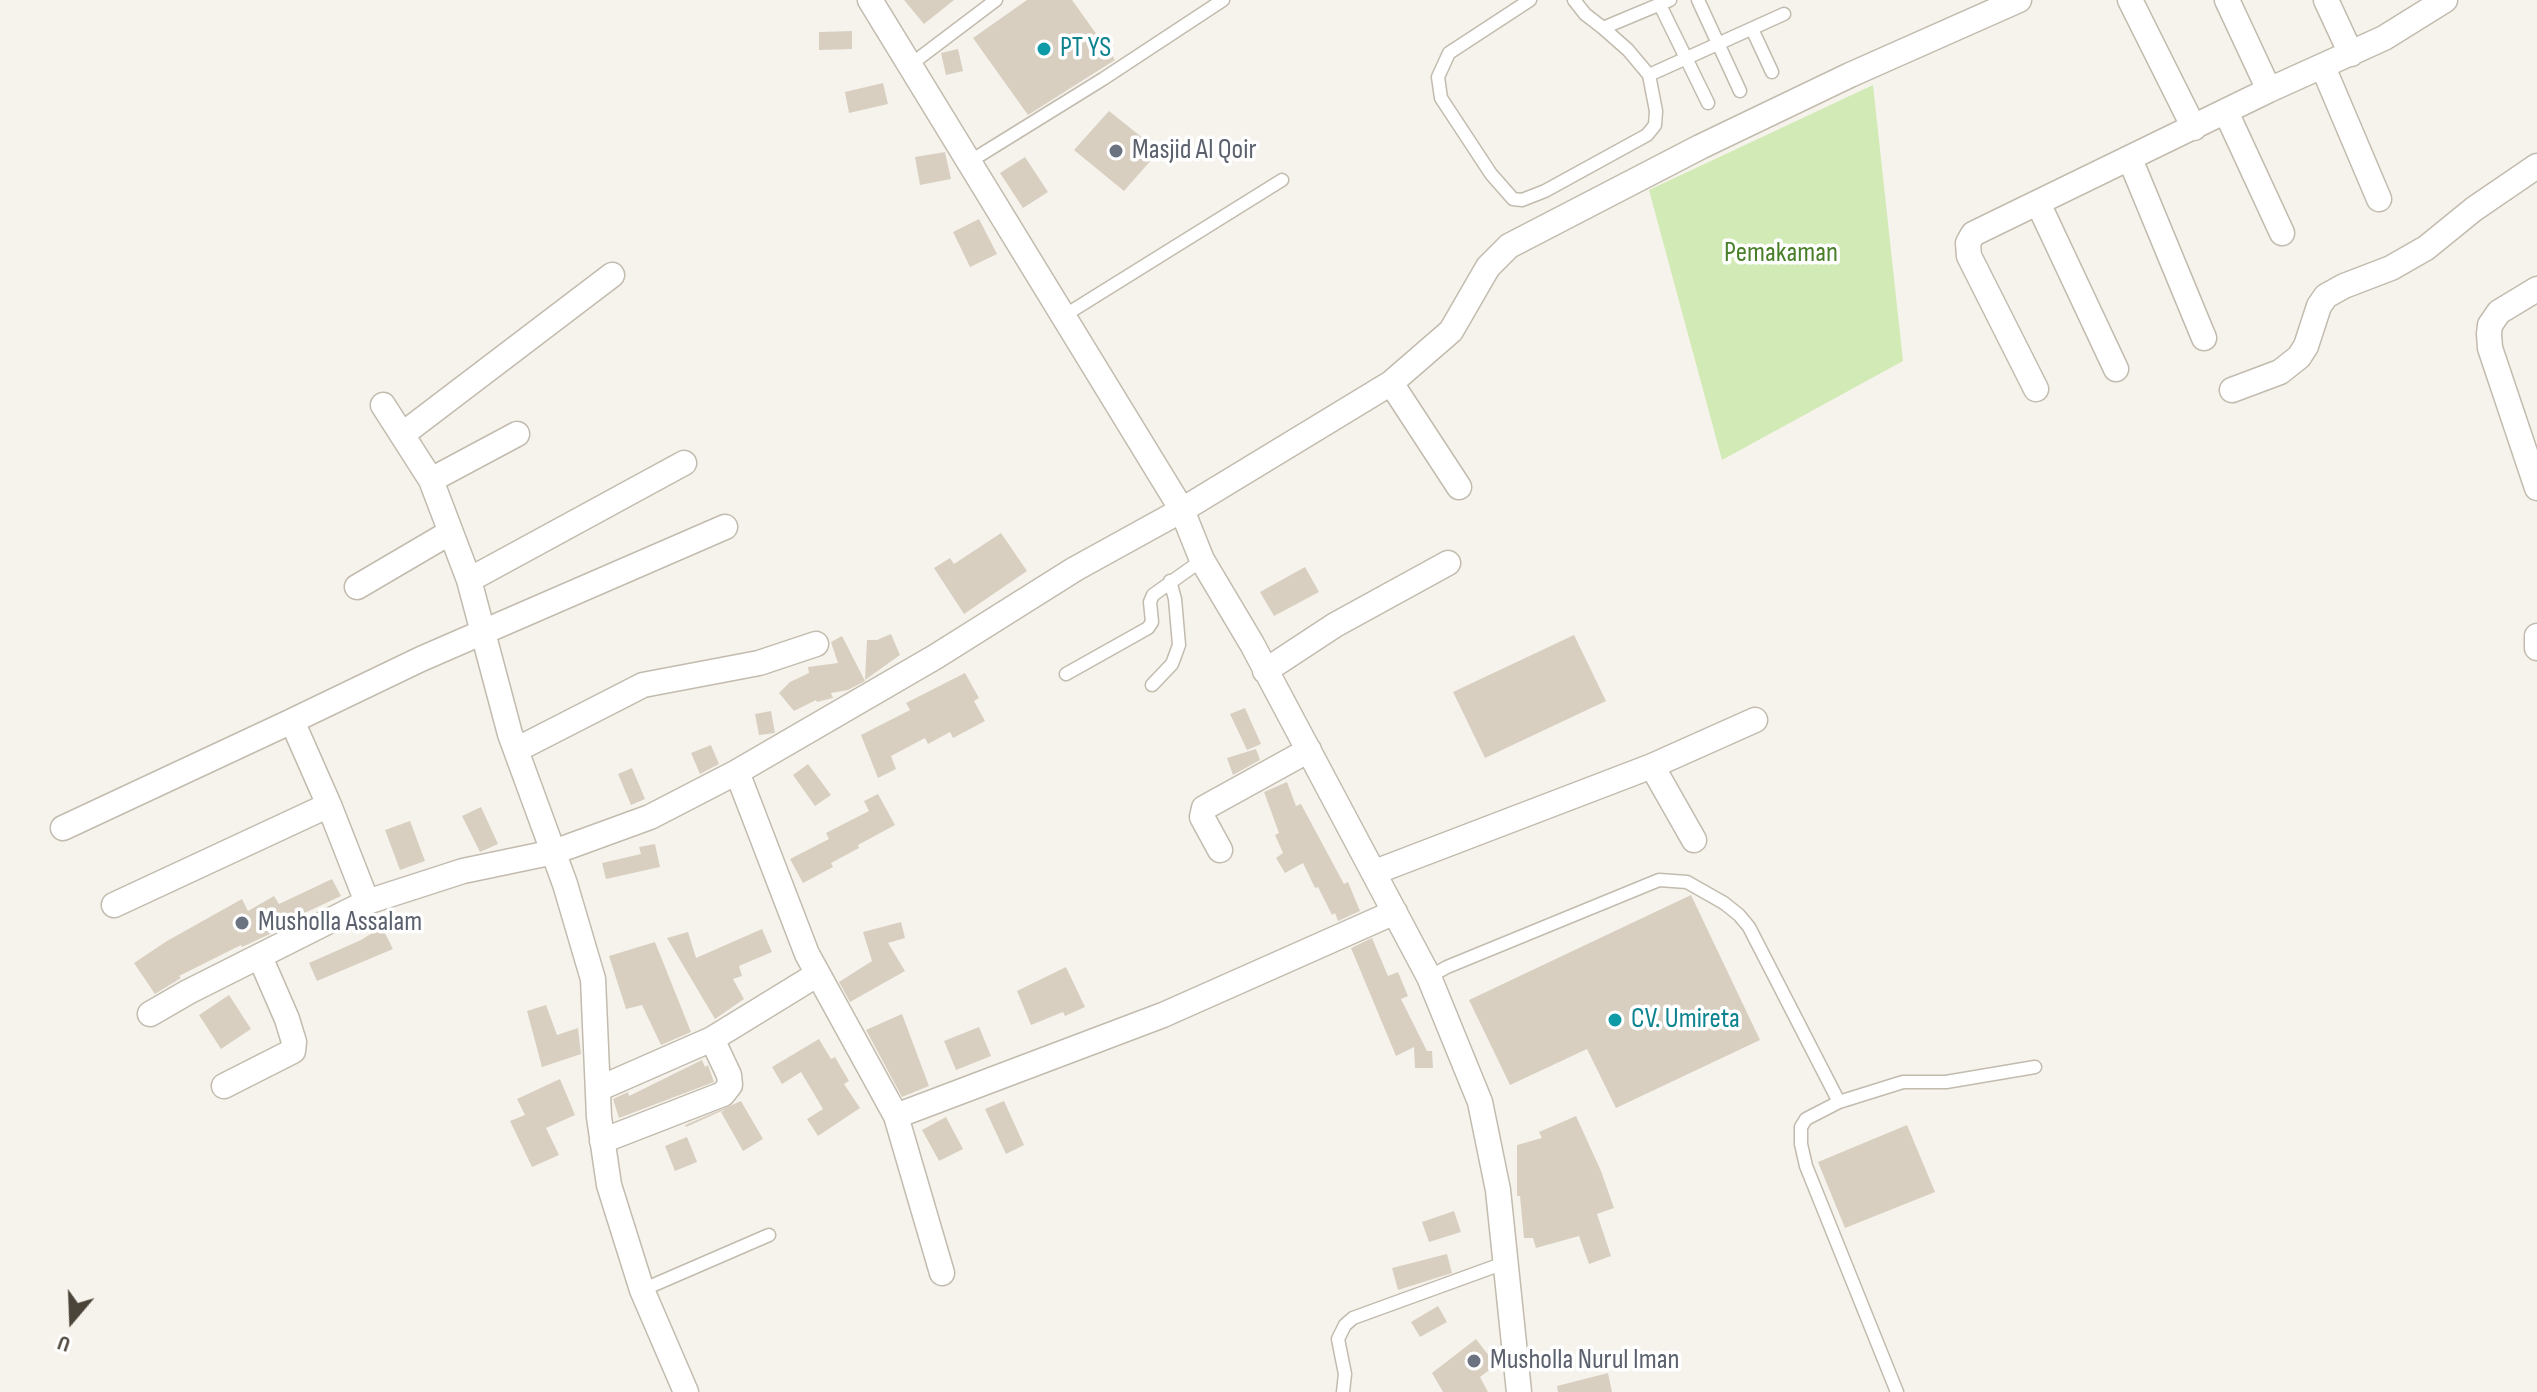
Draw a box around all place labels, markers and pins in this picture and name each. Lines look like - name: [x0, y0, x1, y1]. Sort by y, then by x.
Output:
- place label: PT YS: [1060, 32, 1111, 66]
- marker: PT YS: [1035, 40, 1053, 58]
- place label: Masjid Al Qoir: [1132, 134, 1256, 168]
- marker: Masjid Al Qoir: [1107, 142, 1125, 160]
- place label: Musholla Assalam: [258, 906, 422, 940]
- marker: Musholla Assalam: [233, 914, 251, 932]
- place label: CV. Umireta: [1631, 1003, 1740, 1037]
- marker: CV. Umireta: [1606, 1011, 1624, 1029]
- place label: Musholla Nurul Iman: [1490, 1344, 1679, 1378]
- marker: Musholla Nurul Iman: [1465, 1352, 1483, 1370]

